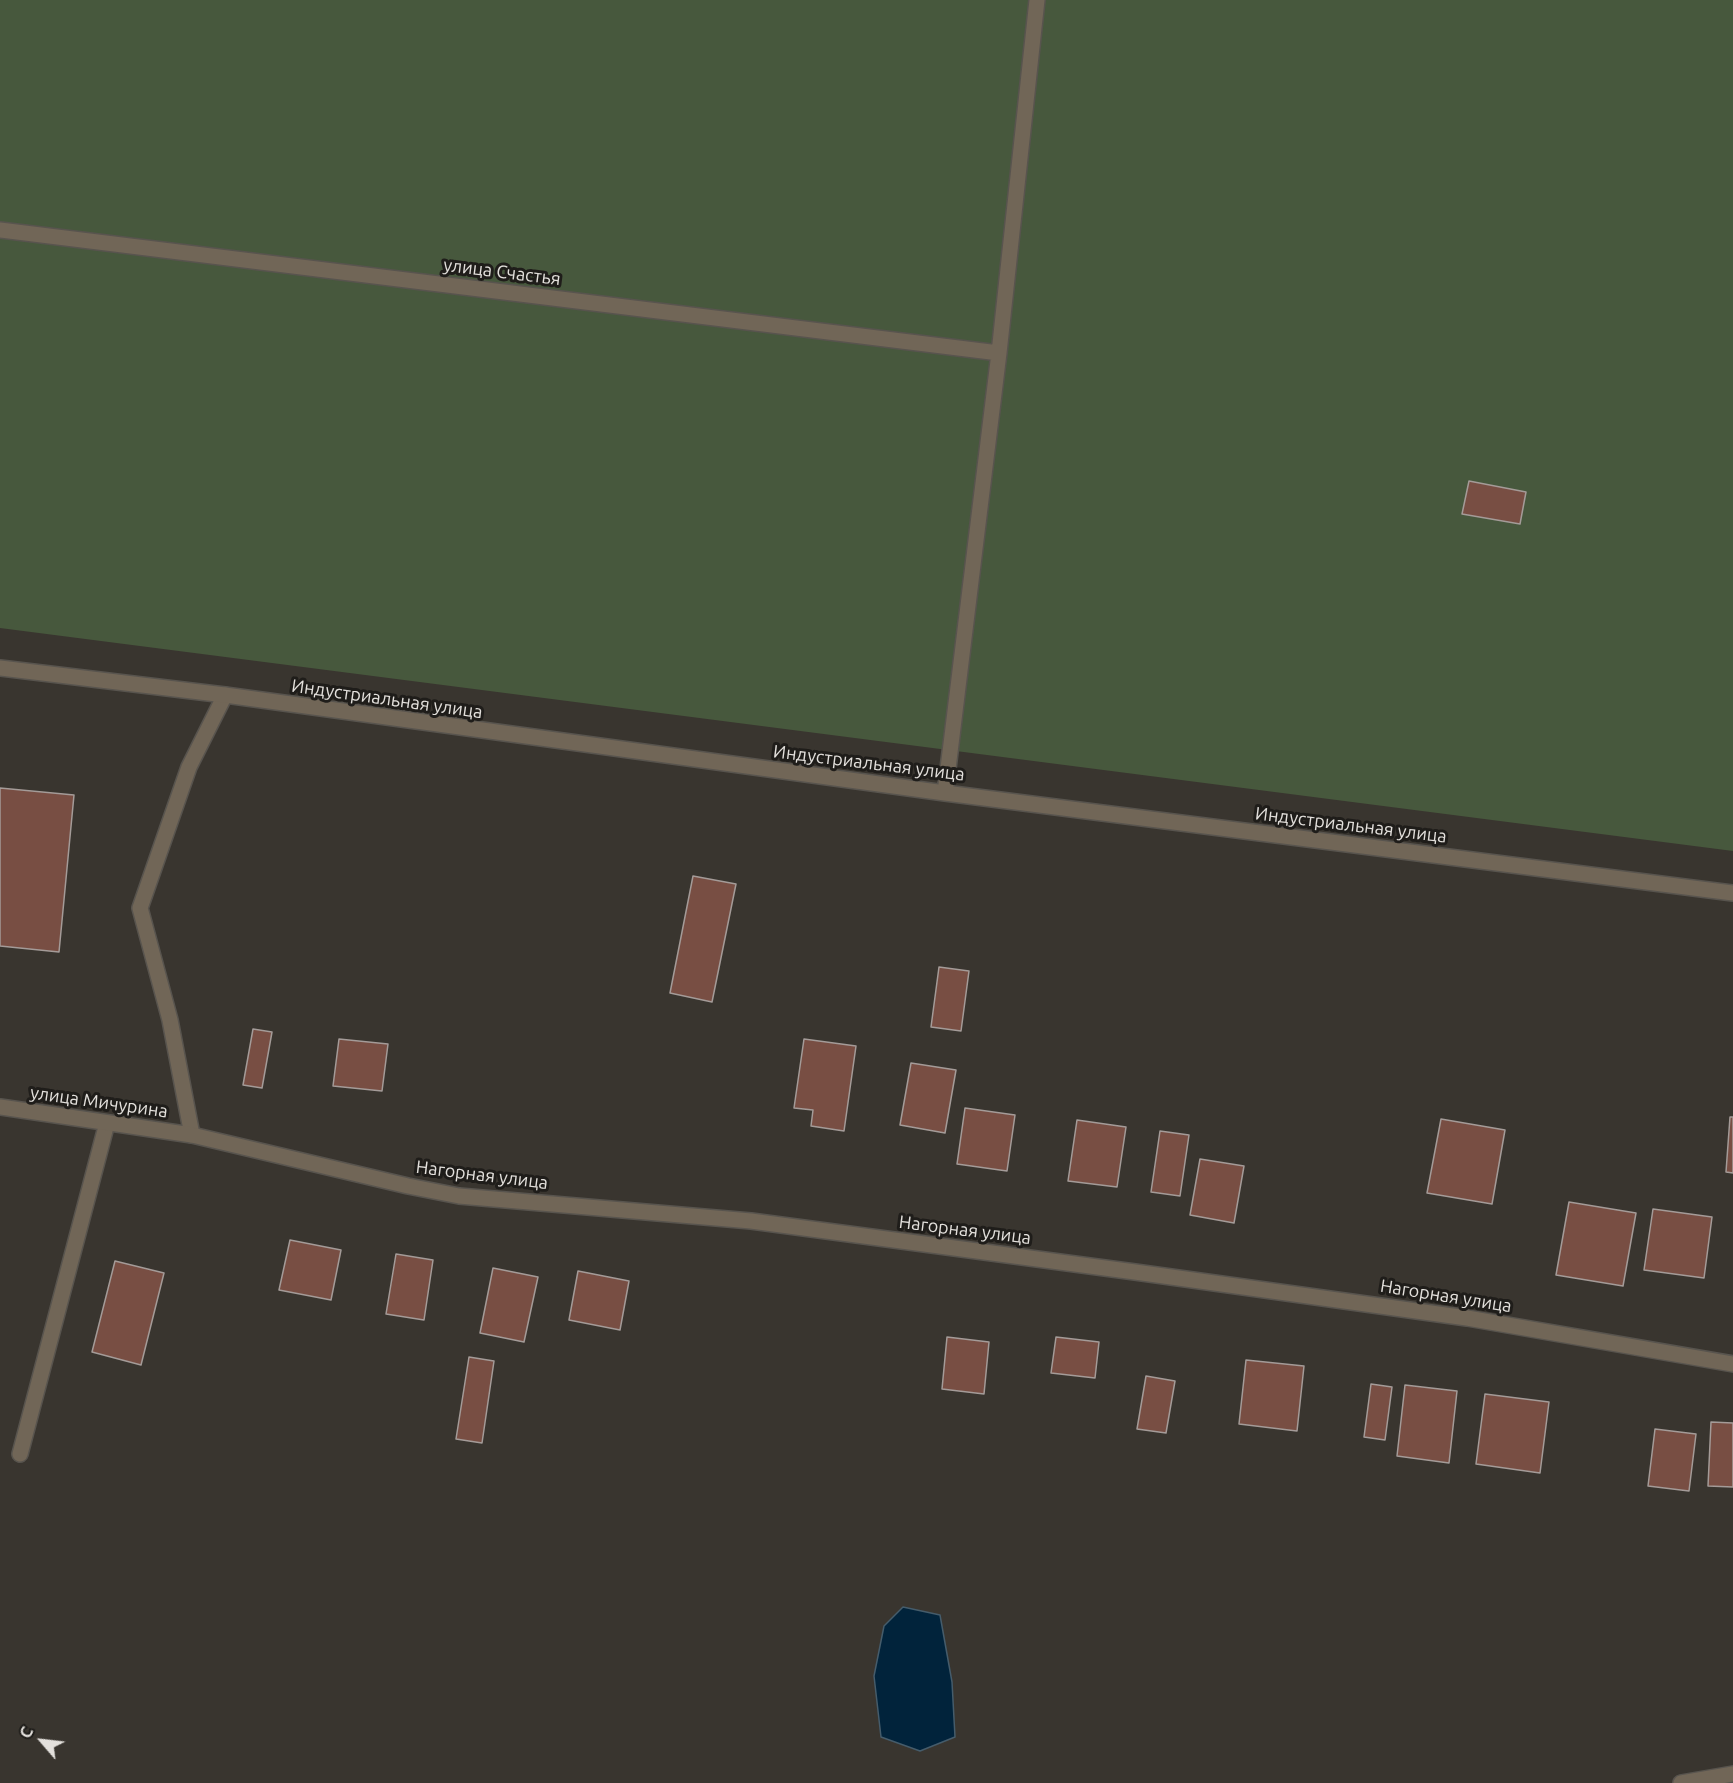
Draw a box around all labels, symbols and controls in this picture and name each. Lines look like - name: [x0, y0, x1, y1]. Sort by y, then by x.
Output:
- street label: улица Счастья: [442, 254, 562, 290]
- street label: Индустриальная улица: [290, 675, 484, 723]
- street label: Индустриальная улица: [772, 741, 966, 785]
- street label: Индустриальная улица: [1254, 803, 1448, 847]
- street label: улица Мичурина: [29, 1082, 169, 1122]
- street label: Нагорная улица: [415, 1156, 549, 1194]
- street label: Нагорная улица: [898, 1211, 1032, 1249]
- street label: Нагорная улица: [1379, 1275, 1513, 1317]
- north arrow: [12, 1711, 72, 1771]
- text: С: [16, 1724, 36, 1741]

